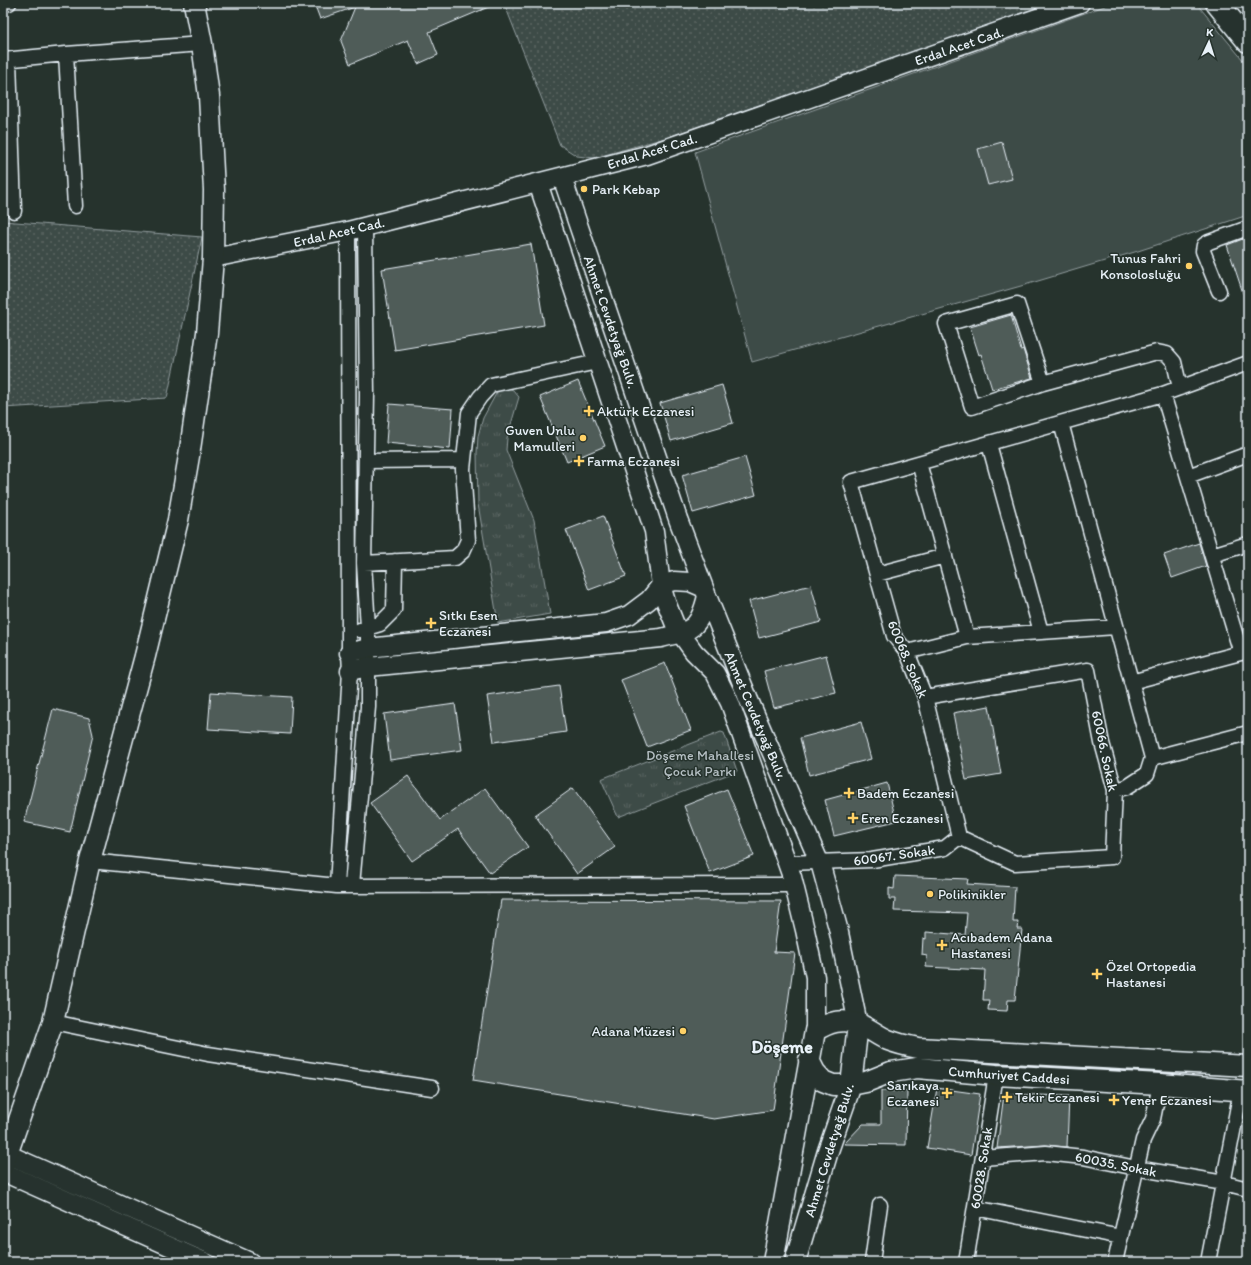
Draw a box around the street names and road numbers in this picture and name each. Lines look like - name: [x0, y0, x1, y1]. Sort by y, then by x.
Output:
- street label: Erdal Acet Cad.: [912, 23, 1006, 70]
- street label: Erdal Acet Cad.: [605, 130, 699, 173]
- street label: Erdal Acet Cad.: [292, 214, 386, 251]
- street label: Ahmet Cevdetyağ Bulv.: [580, 254, 641, 391]
- street label: 60068. Sokak: [884, 618, 932, 701]
- street label: Ahmet Cevdetyağ Bulv.: [721, 649, 791, 784]
- street label: 60066. Sokak: [1088, 709, 1121, 793]
- street label: 60067. Sokak: [852, 841, 936, 870]
- street label: Cumhuriyet Caddesi: [948, 1063, 1070, 1088]
- street label: Ahmet Cevdetyağ Bulv.: [801, 1081, 858, 1219]
- street label: 60028. Sokak: [967, 1126, 996, 1210]
- street label: 60035. Sokak: [1074, 1148, 1158, 1181]

